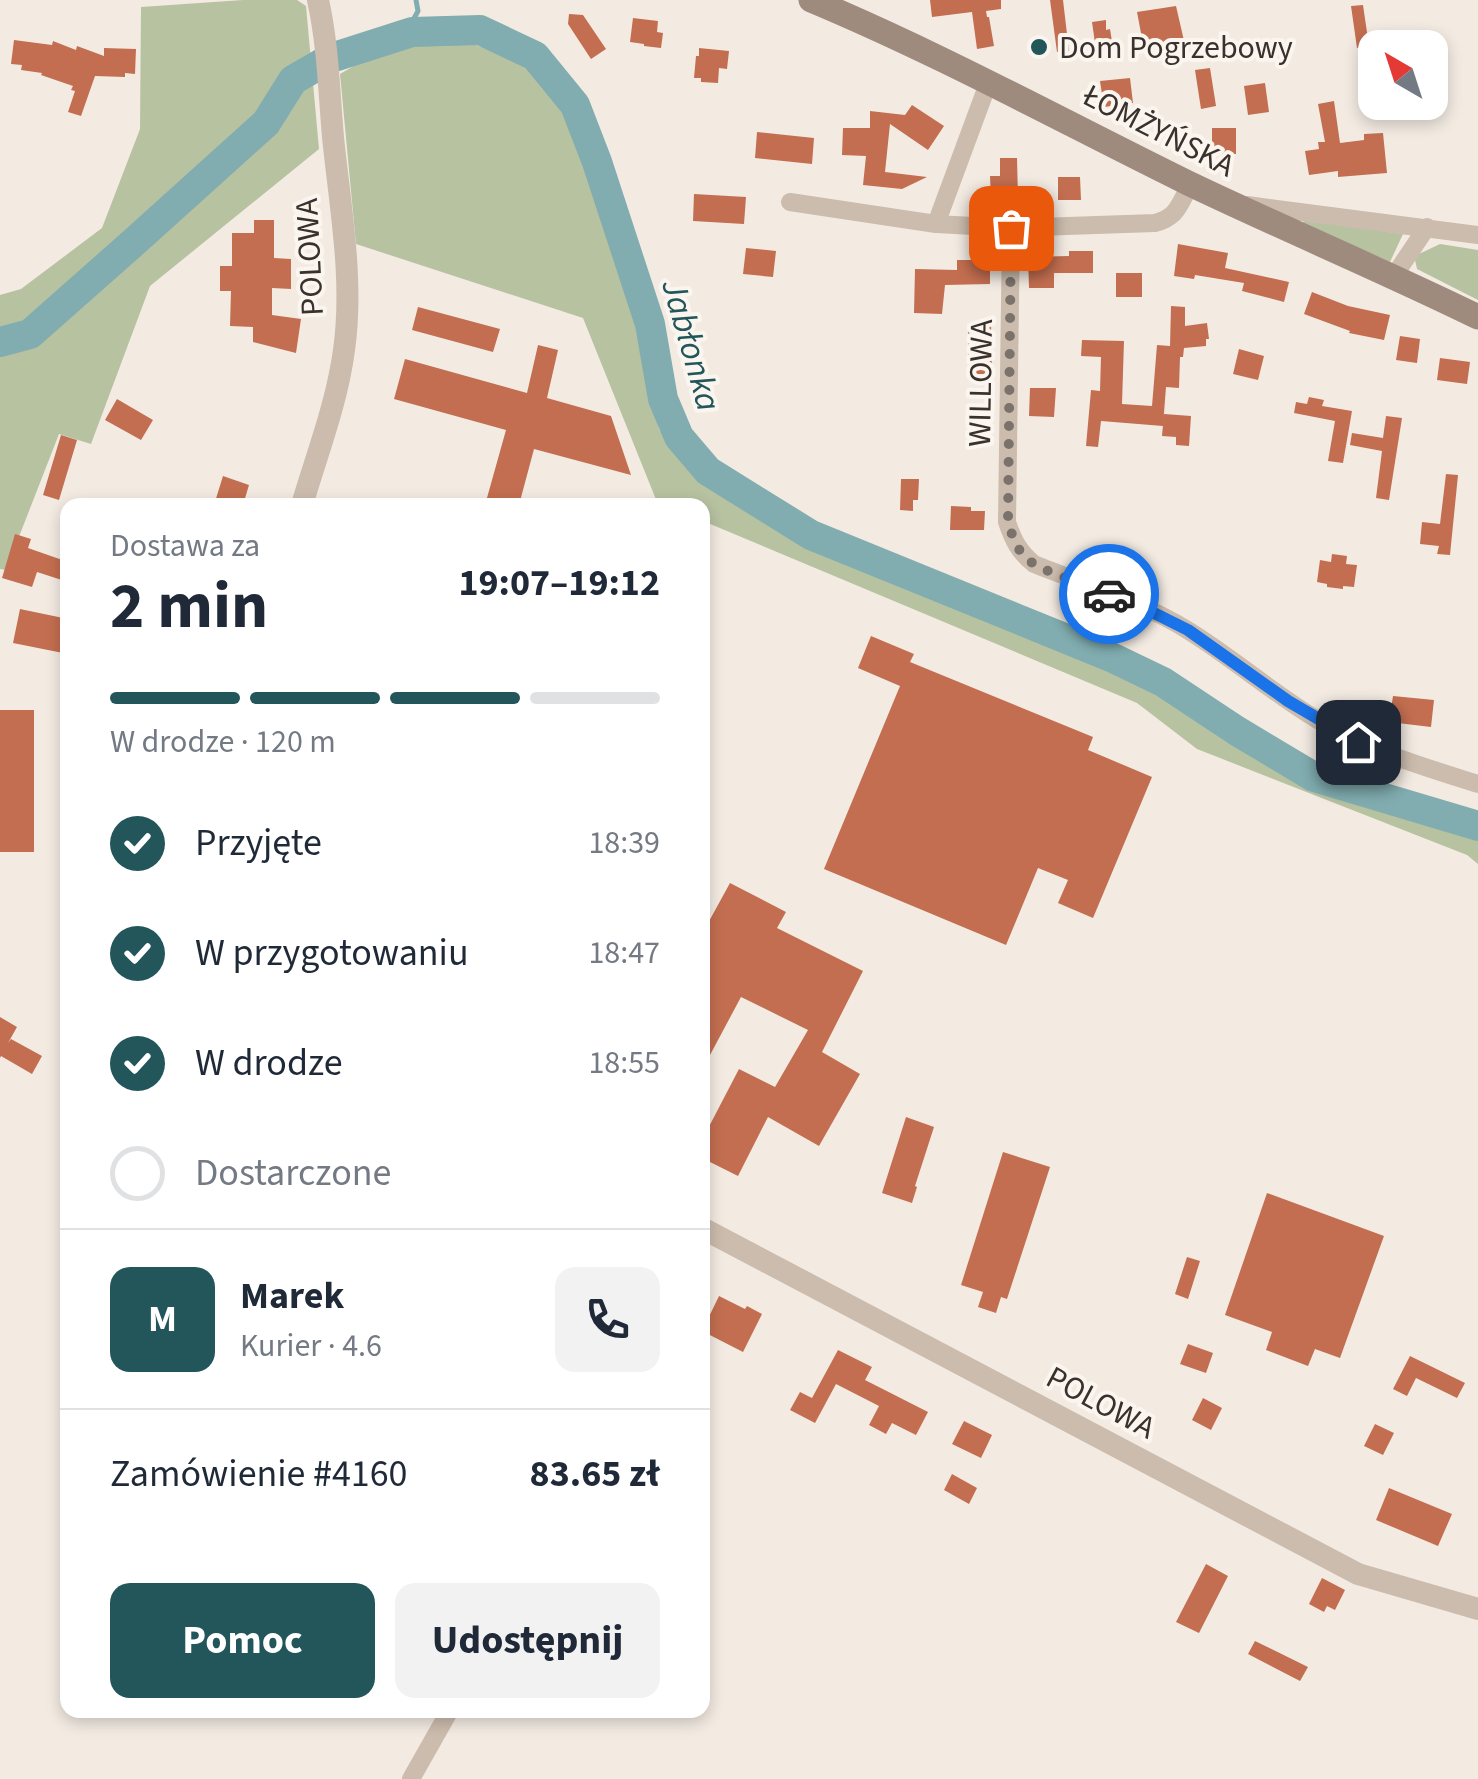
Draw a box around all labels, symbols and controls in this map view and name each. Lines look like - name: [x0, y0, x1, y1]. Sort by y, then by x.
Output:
- place label: Dom Pogrzebowy: [1059, 25, 1293, 71]
- north arrow: [1358, 30, 1448, 120]
- map controls: [1358, 30, 1448, 120]
- marker: Dom Pogrzebowy: [1028, 36, 1050, 58]
- street label: ŁOMŻYŃSKA: [1074, 72, 1243, 189]
- pin: [969, 186, 1054, 271]
- street label: POLOWA: [284, 196, 336, 317]
- icon: bag: [984, 201, 1039, 256]
- water label: Jabłonka: [648, 273, 734, 417]
- street label: WILLOWA: [957, 318, 1005, 447]
- text: Dostawa za: [110, 523, 260, 569]
- courier: [1059, 544, 1159, 644]
- text: 19:07–19:12: [458, 556, 660, 610]
- text: 2 min: [110, 560, 268, 653]
- icon: car: [1082, 567, 1137, 622]
- pin: [1316, 700, 1401, 785]
- icon: home: [1331, 715, 1386, 770]
- text: W drodze · 120 m: [110, 719, 336, 765]
- icon: check: [110, 816, 165, 871]
- text: Przyjęte: [195, 816, 322, 870]
- text: 18:39: [588, 820, 660, 866]
- icon: check: [110, 926, 165, 981]
- text: W przygotowaniu: [195, 926, 469, 980]
- text: 18:47: [588, 930, 660, 976]
- icon: check: [110, 1036, 165, 1091]
- text: W drodze: [195, 1036, 343, 1090]
- text: 18:55: [588, 1040, 660, 1086]
- text: Dostarczone: [195, 1146, 391, 1200]
- button: phone: [555, 1267, 660, 1372]
- text: Marek: [240, 1269, 344, 1323]
- text: M: [148, 1292, 177, 1346]
- text: Kurier · 4.6: [240, 1323, 382, 1369]
- street label: POLOWA: [1038, 1355, 1164, 1451]
- text: Zamówienie #4160: [110, 1447, 408, 1501]
- text: 83.65 zł: [530, 1447, 660, 1501]
- button: Pomoc: [110, 1583, 375, 1698]
- button: Udostępnij: [395, 1583, 660, 1698]

